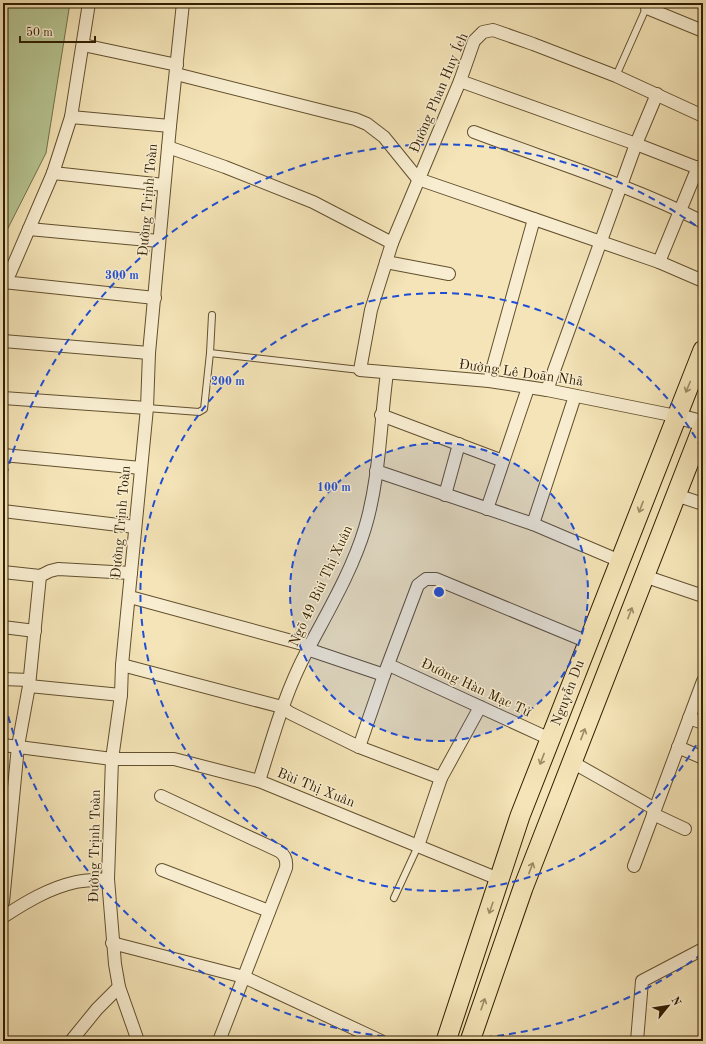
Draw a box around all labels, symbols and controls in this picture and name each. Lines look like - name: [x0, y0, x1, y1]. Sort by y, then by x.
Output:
- scale bar: [20, 18, 95, 44]
- text: 50 m: [26, 26, 53, 39]
- street label: Đường Phan Huy Ích: [405, 29, 471, 155]
- street label: Đường Trịnh Toàn: [136, 143, 160, 257]
- text: 300 m: [105, 270, 139, 282]
- street label: Đường Lê Doãn Nhã: [458, 357, 584, 389]
- text: 200 m: [211, 376, 245, 388]
- one-way arrow: [684, 380, 692, 392]
- street label: Đường Trịnh Toàn: [109, 465, 133, 579]
- text: 100 m: [317, 482, 351, 494]
- one-way arrow: [636, 501, 644, 513]
- street label: Ngõ 49 Bùi Thị Xuân: [287, 523, 355, 649]
- centre of rings: [432, 585, 446, 599]
- one-way arrow: [626, 607, 634, 619]
- street label: Đường Hàn Mạc Tử: [419, 656, 534, 720]
- street label: Nguyễn Du: [548, 657, 587, 728]
- one-way arrow: [580, 729, 587, 741]
- one-way arrow: [538, 752, 546, 764]
- street label: Bùi Thị Xuân: [275, 766, 357, 810]
- street label: Đường Trịnh Toàn: [87, 789, 103, 903]
- one-way arrow: [527, 863, 535, 875]
- one-way arrow: [487, 902, 494, 915]
- north arrow: [648, 986, 688, 1026]
- text: N: [668, 995, 683, 1009]
- one-way arrow: [479, 999, 487, 1011]

